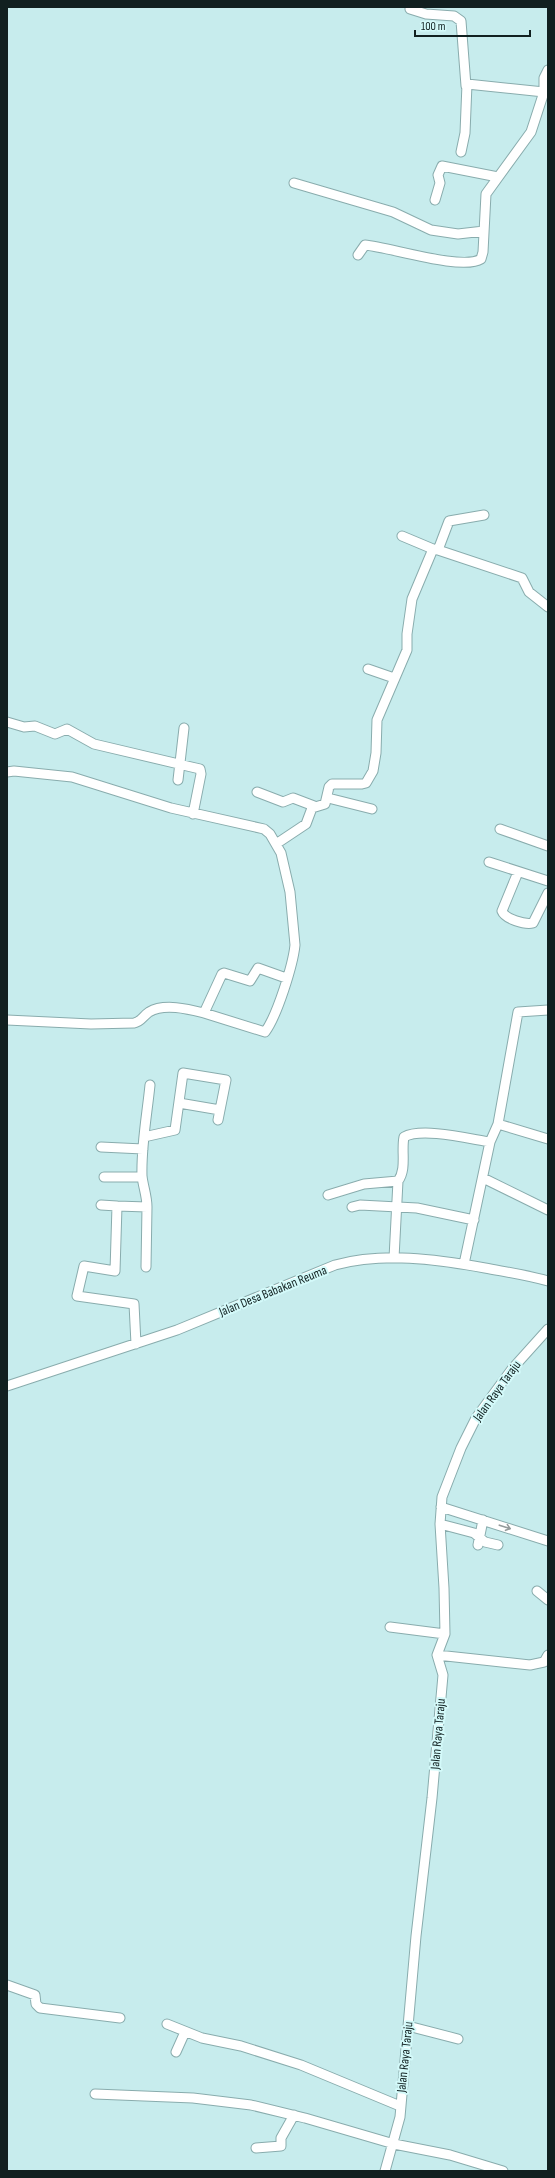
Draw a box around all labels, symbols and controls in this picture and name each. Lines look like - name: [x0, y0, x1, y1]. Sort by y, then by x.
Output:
- scale bar: [415, 12, 530, 38]
- text: 100 m: [421, 19, 446, 34]
- street label: Jalan Desa Babakan Reuma: [216, 1262, 329, 1320]
- street label: Jalan Raya Taraju: [469, 1358, 524, 1425]
- one-way arrow: [498, 1523, 510, 1531]
- street label: Jalan Raya Taraju: [427, 1698, 449, 1771]
- street label: Jalan Raya Taraju: [393, 2021, 417, 2094]

